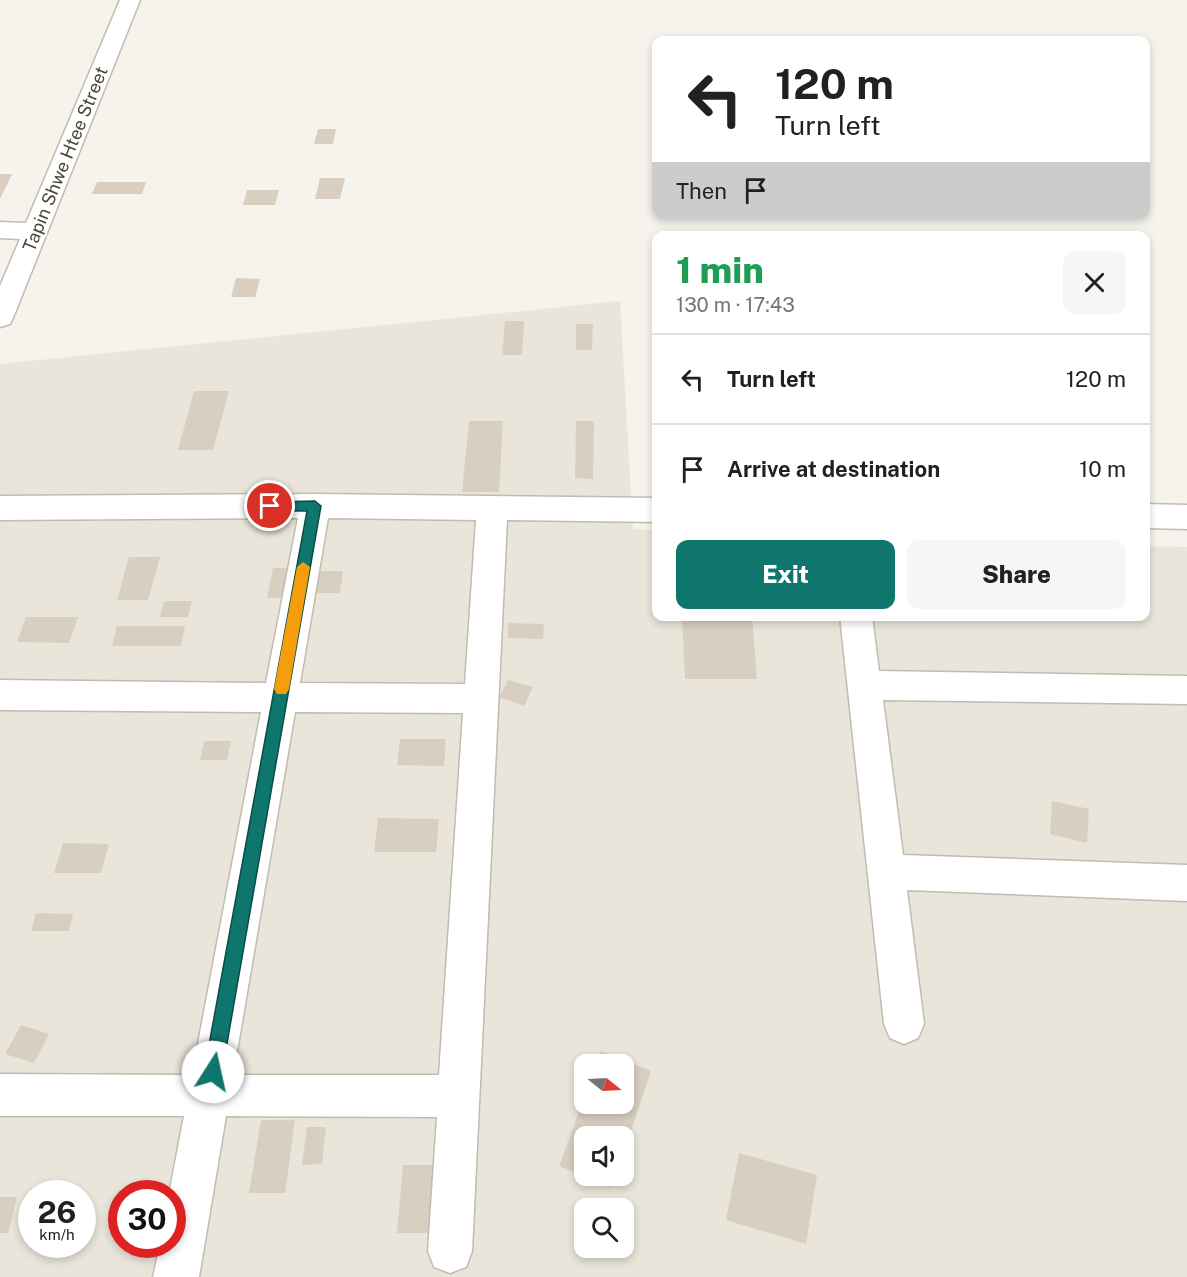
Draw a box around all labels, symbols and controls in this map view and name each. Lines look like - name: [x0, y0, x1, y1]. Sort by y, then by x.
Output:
- text: 120 m: [775, 59, 894, 108]
- icon: left: [676, 60, 754, 138]
- street label: Tapin Shwe Htee Street: [18, 63, 112, 255]
- text: Turn left: [775, 109, 881, 141]
- icon: arrive: [739, 174, 772, 207]
- text: Then: [676, 178, 727, 204]
- text: 1 min: [676, 249, 764, 291]
- button: close: [1063, 251, 1126, 314]
- text: 130 m · 17:43: [676, 293, 795, 317]
- icon: left: [676, 363, 709, 396]
- text: Turn left: [727, 366, 816, 392]
- text: 120 m: [1066, 366, 1126, 392]
- icon: arrive: [676, 453, 709, 486]
- text: Arrive at destination: [727, 456, 940, 482]
- text: 10 m: [1079, 456, 1126, 482]
- pin: [244, 480, 295, 531]
- icon: arrive: [253, 489, 286, 522]
- button: Exit: [676, 540, 895, 609]
- button: Share: [907, 540, 1126, 609]
- position arrow: [181, 1040, 245, 1104]
- north arrow: [574, 1054, 634, 1114]
- map controls: [574, 1054, 634, 1258]
- button: sound: [574, 1126, 634, 1186]
- speed limit sign: 30: [108, 1180, 186, 1258]
- text: 26: [38, 1194, 76, 1230]
- button: search: [574, 1198, 634, 1258]
- text: km/h: [39, 1226, 75, 1243]

